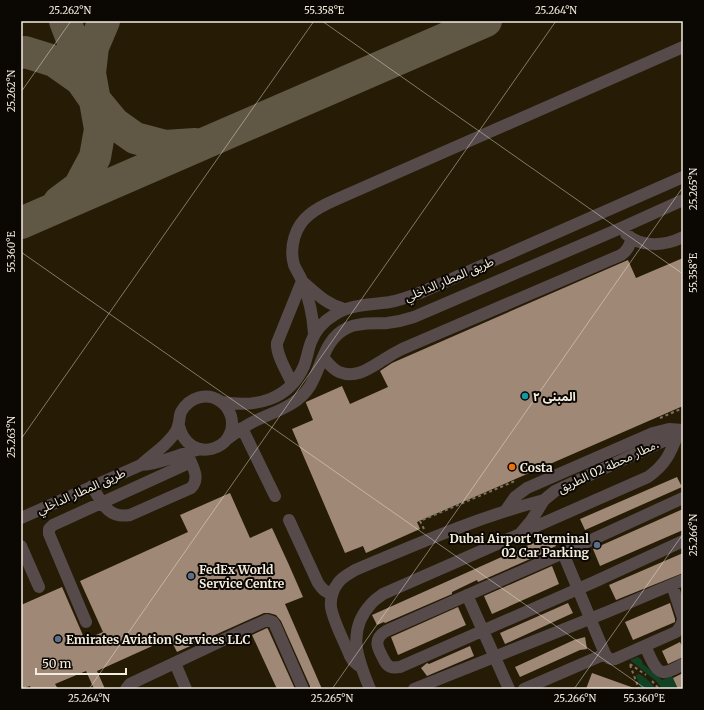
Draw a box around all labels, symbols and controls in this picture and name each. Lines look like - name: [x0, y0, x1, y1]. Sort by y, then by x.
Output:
- text: 25.262°N: [49, 4, 92, 17]
- text: 55.358°E: [304, 4, 345, 17]
- text: 25.264°N: [535, 4, 577, 17]
- text: 25.262°N: [5, 69, 18, 112]
- text: 25.265°N: [687, 168, 700, 210]
- text: 55.360°E: [5, 231, 18, 273]
- text: 55.358°E: [687, 252, 700, 293]
- street label: طريق المطار الداخلي: [402, 253, 497, 307]
- place label: المبنى ٢: [533, 389, 576, 404]
- marker: المبنى ٢: [520, 391, 530, 401]
- text: 25.263°N: [5, 416, 18, 458]
- street label: مطار محطة 02 الطريق.: [555, 436, 661, 497]
- place label: Costa: [520, 460, 553, 475]
- marker: Costa: [507, 462, 517, 472]
- street label: طريق المطار الداخلي: [34, 465, 129, 520]
- text: 25.266°N: [687, 514, 700, 556]
- place label: Dubai Airport Terminal 02 Car Parking: [449, 531, 589, 560]
- marker: Dubai Airport Terminal 02 Car Parking: [592, 540, 602, 550]
- place label: FedEx World Service Centre: [199, 562, 285, 591]
- marker: FedEx World Service Centre: [186, 571, 196, 581]
- place label: Emirates Aviation Services LLC: [66, 632, 251, 647]
- marker: Emirates Aviation Services LLC: [53, 634, 63, 644]
- scale bar: [36, 650, 126, 676]
- text: 50 m: [42, 656, 71, 671]
- text: 25.264°N: [68, 692, 110, 705]
- text: 25.265°N: [311, 692, 353, 705]
- text: 25.266°N: [554, 692, 596, 705]
- text: 55.360°E: [623, 692, 665, 705]

